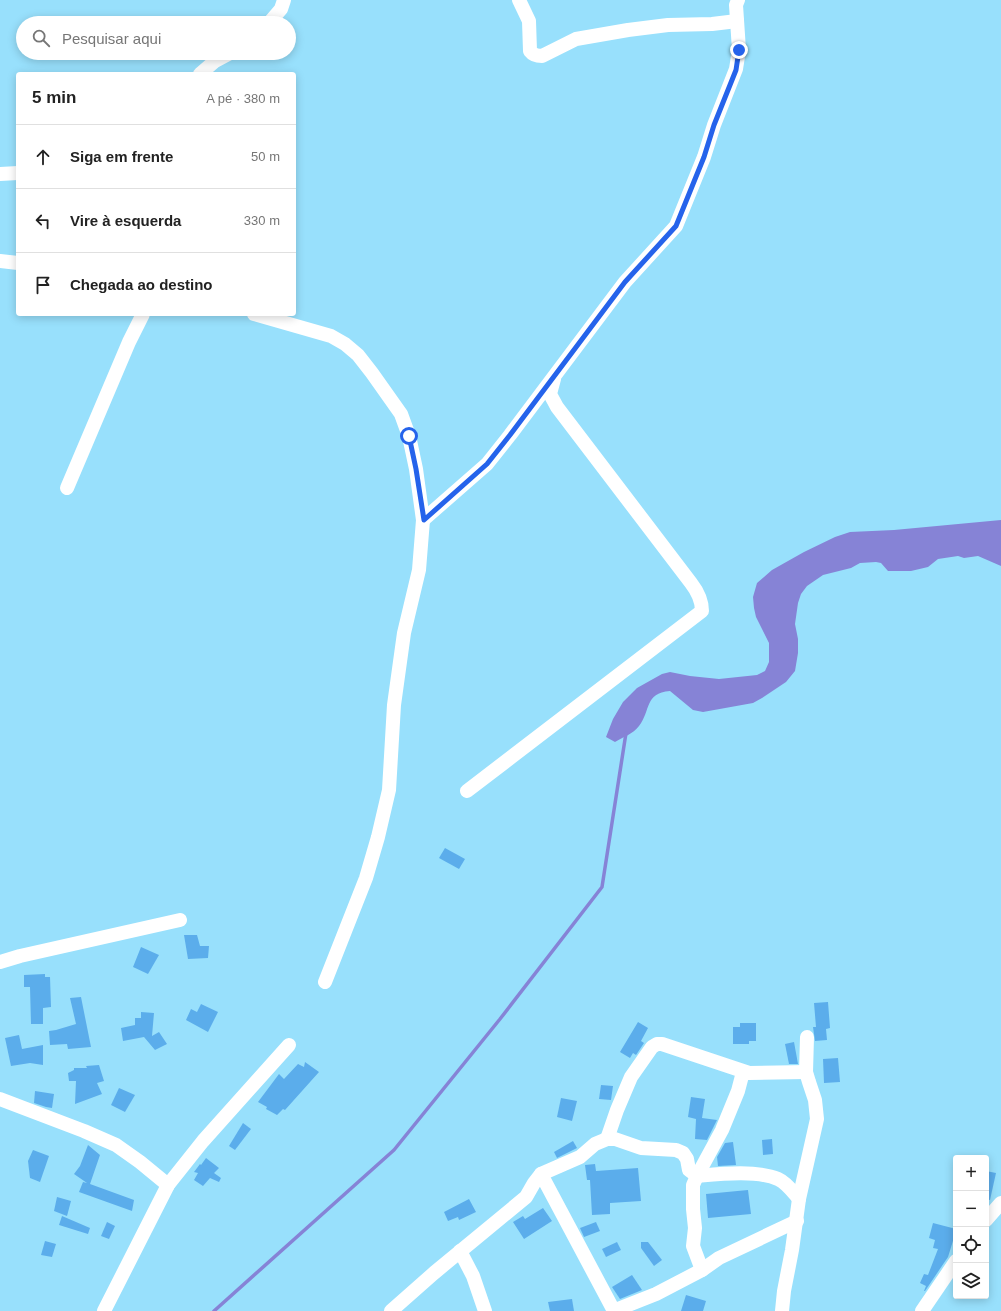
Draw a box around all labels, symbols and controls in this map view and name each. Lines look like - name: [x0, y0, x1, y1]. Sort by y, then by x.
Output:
- search box: [16, 16, 296, 60]
- icon: search: [30, 27, 52, 49]
- text: Pesquisar aqui: [62, 30, 161, 47]
- route end: [730, 41, 748, 59]
- text: 5 min: [32, 88, 76, 107]
- text: A pé · 380 m: [206, 91, 280, 106]
- icon: ahead: [32, 146, 54, 168]
- text: Siga em frente: [70, 148, 173, 165]
- text: 50 m: [251, 149, 280, 164]
- icon: left: [32, 210, 54, 232]
- text: Vire à esquerda: [70, 212, 181, 229]
- text: 330 m: [244, 213, 280, 228]
- icon: arrive: [32, 274, 54, 296]
- text: Chegada ao destino: [70, 276, 213, 293]
- route start: [400, 427, 418, 445]
- map controls: [953, 1155, 989, 1299]
- button: +: [953, 1155, 989, 1191]
- button: −: [953, 1191, 989, 1227]
- button: locate: [953, 1227, 989, 1263]
- button: layers: [953, 1263, 989, 1299]

